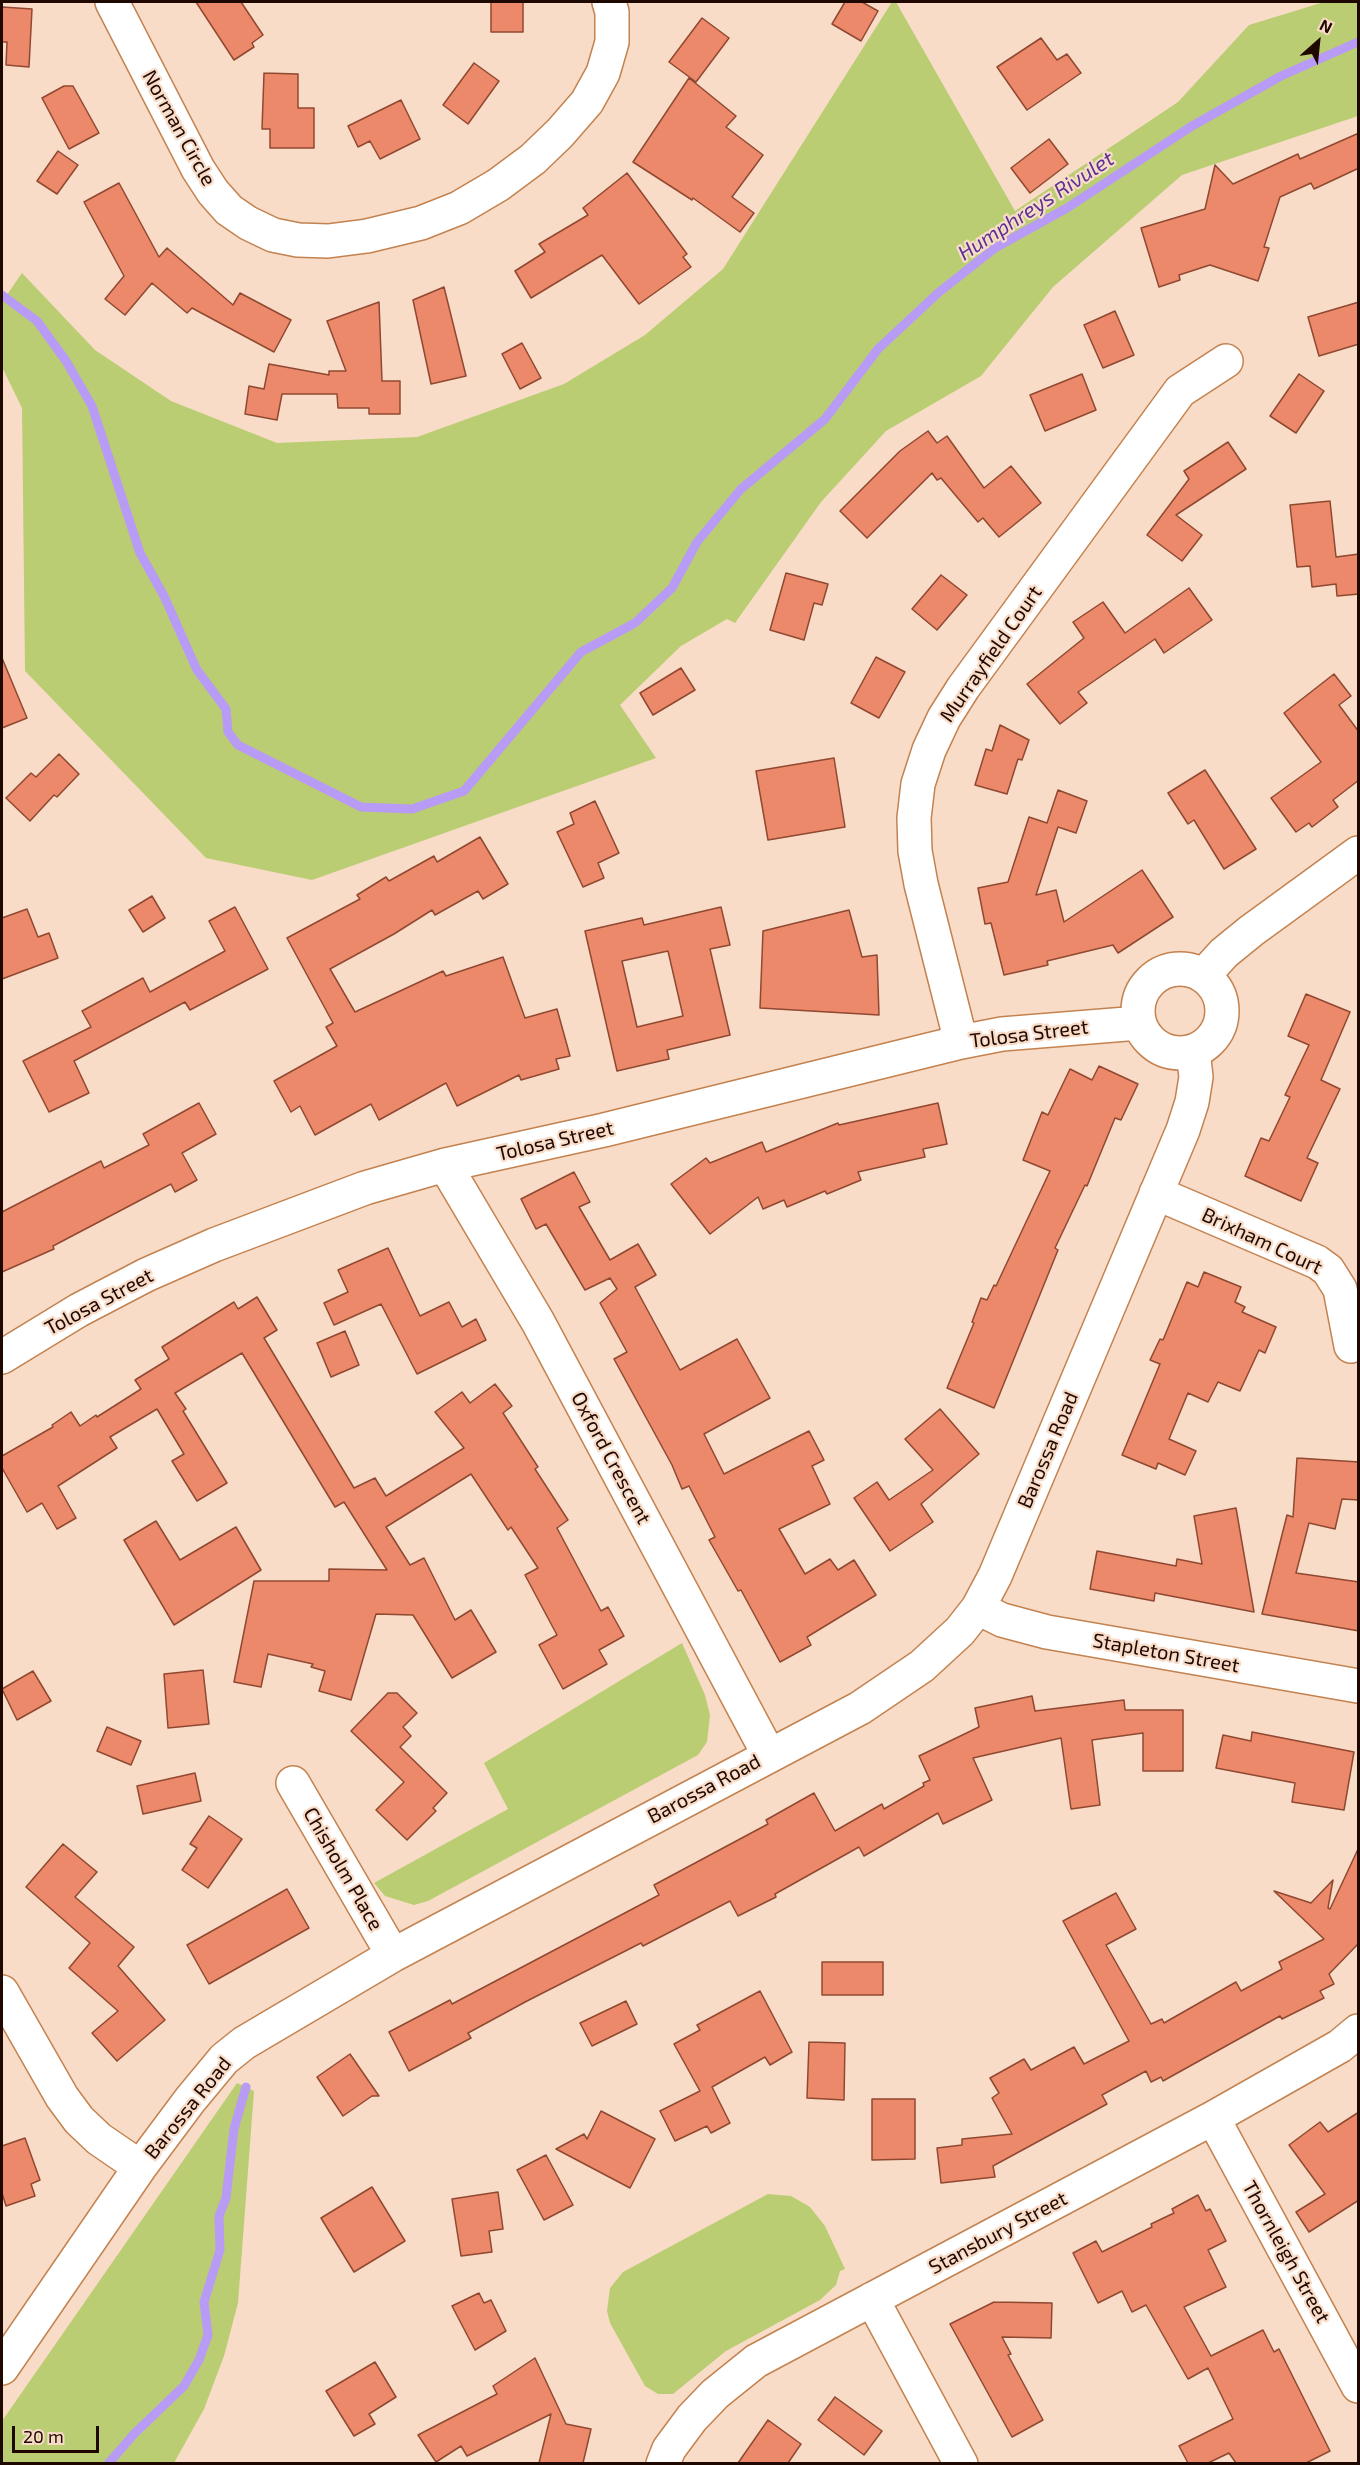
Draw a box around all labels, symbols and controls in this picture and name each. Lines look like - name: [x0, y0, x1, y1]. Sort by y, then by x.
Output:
- north arrow: [1288, 12, 1348, 72]
- text: N: [1317, 14, 1336, 37]
- street label: Norman Circle: [137, 66, 221, 190]
- water label: Humphreys Rivulet: [953, 146, 1119, 266]
- street label: Murrayfield Court: [935, 581, 1047, 727]
- street label: Tolosa Street: [968, 1015, 1090, 1053]
- street label: Tolosa Street: [494, 1116, 616, 1166]
- street label: Brixham Court: [1198, 1203, 1326, 1279]
- street label: Tolosa Street: [41, 1263, 157, 1341]
- street label: Oxford Crescent: [566, 1388, 656, 1528]
- street label: Barossa Road: [1013, 1388, 1083, 1512]
- street label: Stapleton Street: [1091, 1628, 1241, 1678]
- street label: Barossa Road: [643, 1749, 765, 1829]
- street label: Chisholm Place: [298, 1803, 388, 1935]
- street label: Barossa Road: [140, 2052, 236, 2164]
- street label: Thornleigh Street: [1237, 2177, 1335, 2327]
- street label: Stansbury Street: [925, 2187, 1071, 2279]
- scale bar: [15, 2414, 102, 2452]
- text: 20 m: [23, 2425, 64, 2447]

